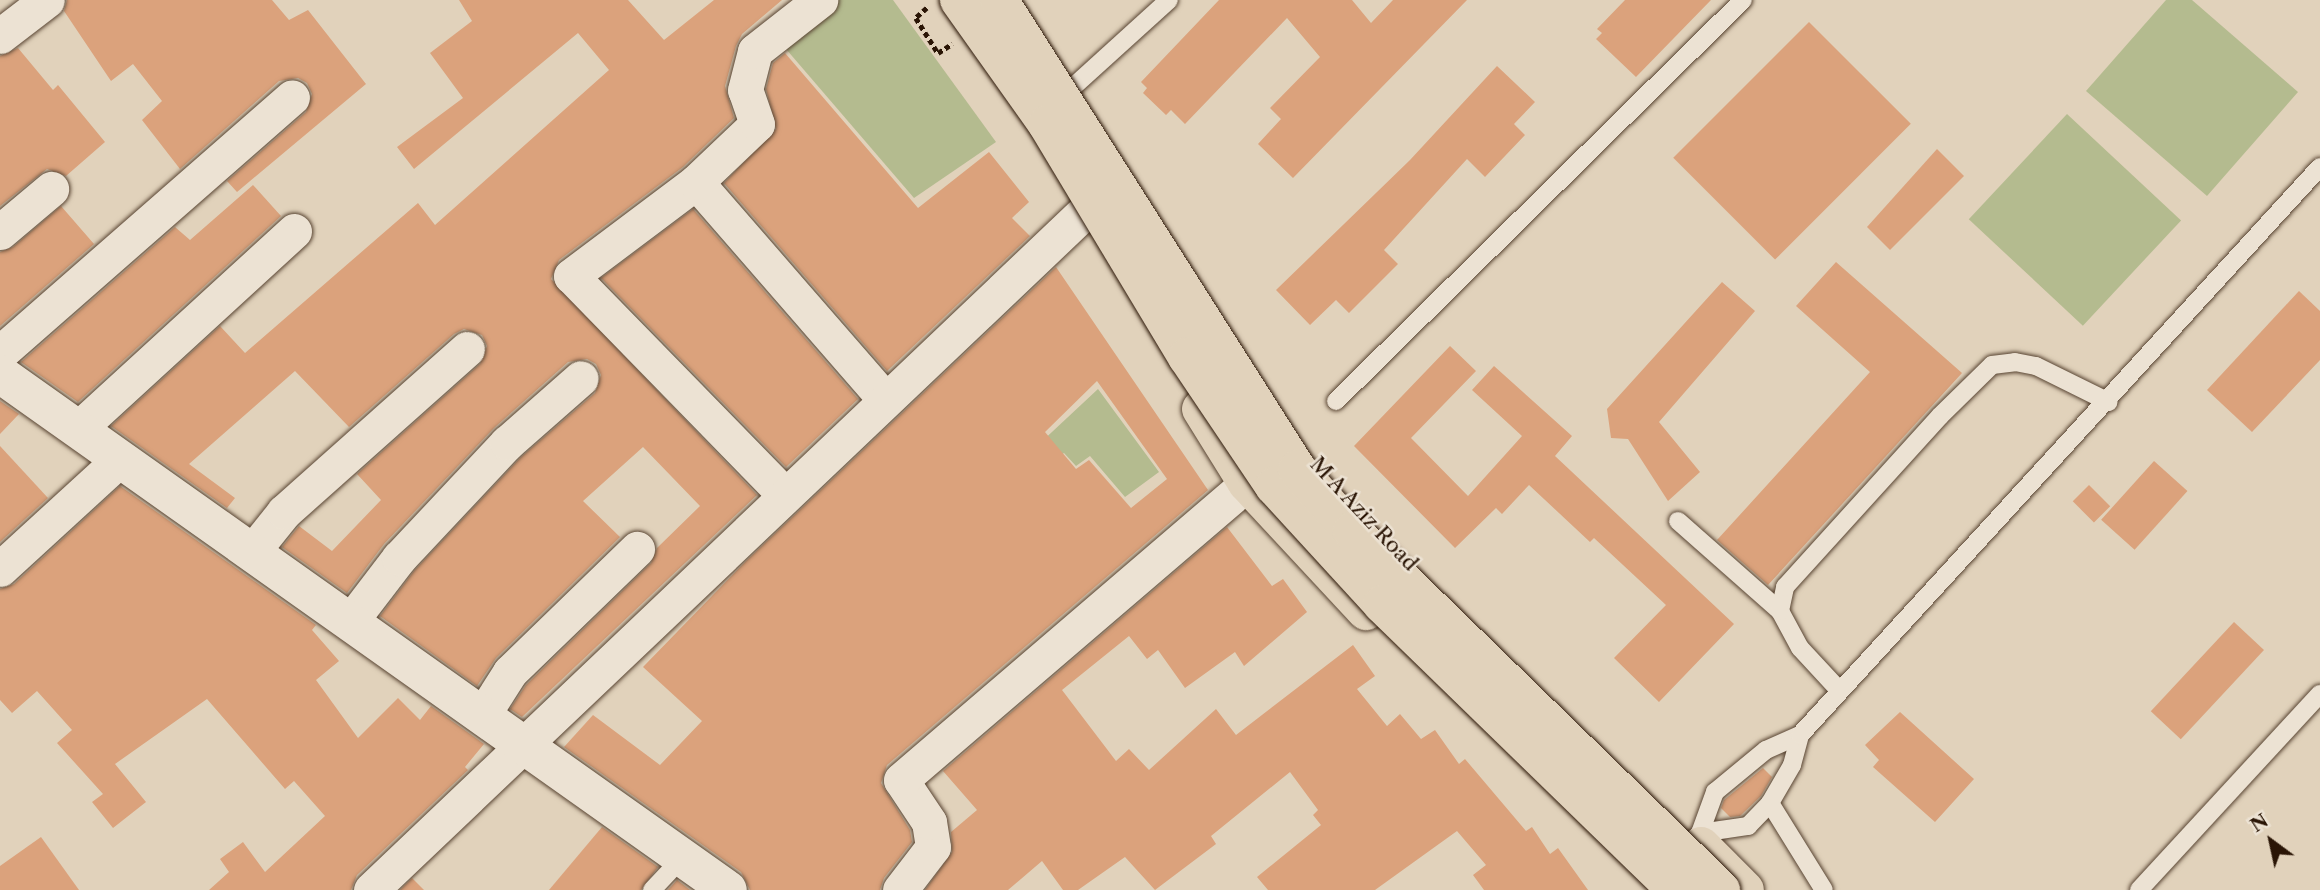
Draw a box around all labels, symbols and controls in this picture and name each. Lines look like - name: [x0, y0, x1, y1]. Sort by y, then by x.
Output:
- street label: M A Aziz Road: [1304, 451, 1424, 577]
- north arrow: [2236, 806, 2306, 876]
- text: N: [2246, 809, 2272, 837]

